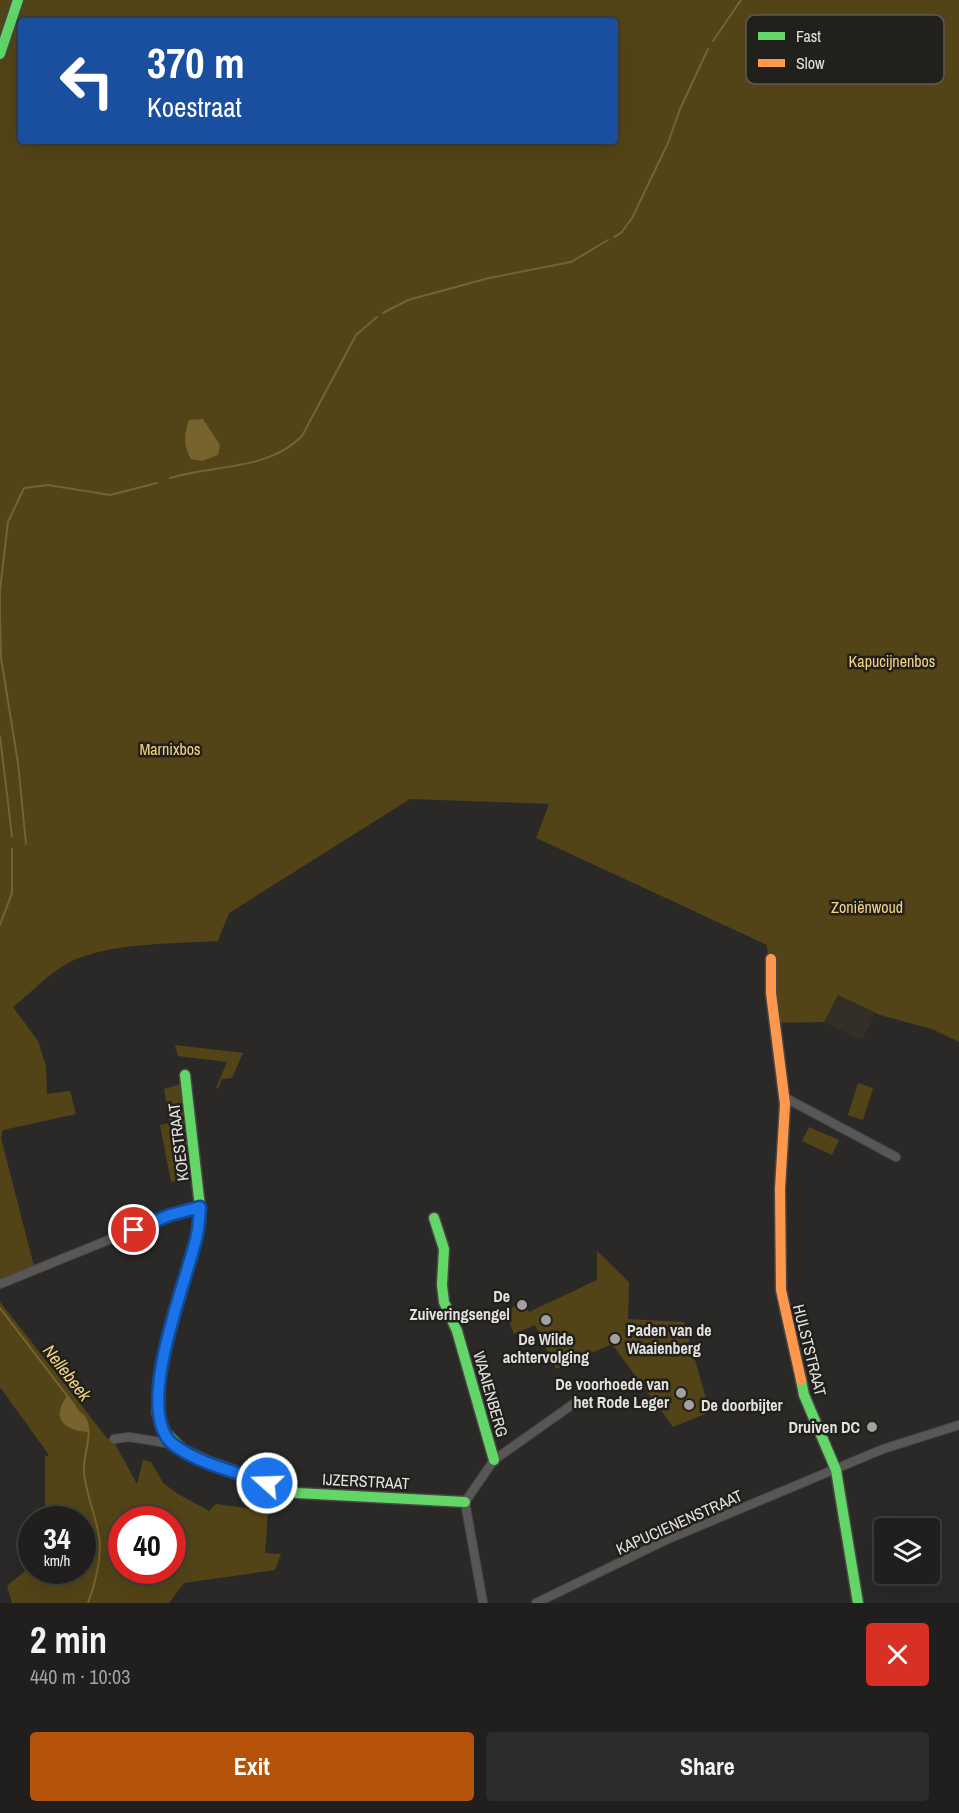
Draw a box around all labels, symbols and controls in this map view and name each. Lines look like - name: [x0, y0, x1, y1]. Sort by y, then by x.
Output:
- legend: [746, 15, 944, 84]
- text: Fast: [796, 25, 821, 47]
- text: 370 m: [147, 35, 245, 91]
- icon: left: [48, 42, 126, 120]
- text: Slow: [796, 52, 825, 74]
- text: Koestraat: [147, 89, 242, 125]
- park label: Kapucijnenbos: [849, 650, 935, 672]
- park label: Marnixbos: [139, 738, 201, 760]
- park label: Zoniënwoud: [831, 896, 903, 918]
- street label: KOESTRAAT: [162, 1102, 194, 1182]
- pin: [108, 1204, 159, 1255]
- icon: arrive: [117, 1213, 150, 1246]
- place label: De Zuiveringsengel: [409, 1285, 510, 1325]
- marker: De Zuiveringsengel: [515, 1298, 529, 1312]
- street label: HULSTSTRAAT: [788, 1302, 832, 1398]
- marker: De Wilde achtervolging: [539, 1313, 553, 1327]
- place label: Paden van de Waaienberg: [627, 1319, 712, 1359]
- place label: De Wilde achtervolging: [503, 1328, 589, 1368]
- marker: Paden van de Waaienberg: [608, 1332, 622, 1346]
- water label: Nellebeek: [37, 1339, 98, 1407]
- street label: WAAIENBERG: [468, 1348, 514, 1440]
- place label: De voorhoede van het Rode Leger: [555, 1373, 670, 1413]
- marker: De voorhoede van het Rode Leger: [674, 1386, 688, 1400]
- place label: De doorbijter: [701, 1394, 784, 1416]
- marker: De doorbijter: [682, 1398, 696, 1412]
- place label: Druiven DC: [789, 1416, 860, 1438]
- marker: Druiven DC: [865, 1420, 879, 1434]
- position arrow: [235, 1451, 299, 1515]
- street label: IJZERSTRAAT: [322, 1468, 410, 1494]
- street label: KAPUCIENENSTRAAT: [612, 1484, 746, 1560]
- speed limit sign: 40: [108, 1506, 186, 1584]
- text: 34: [43, 1518, 71, 1558]
- map controls: [874, 1518, 940, 1584]
- button: layers: [874, 1518, 940, 1584]
- text: km/h: [44, 1550, 70, 1571]
- text: 2 min: [30, 1616, 107, 1664]
- button: close: [866, 1623, 929, 1686]
- text: 440 m · 10:03: [30, 1663, 130, 1690]
- button: Exit: [30, 1732, 474, 1801]
- button: Share: [486, 1732, 929, 1801]

